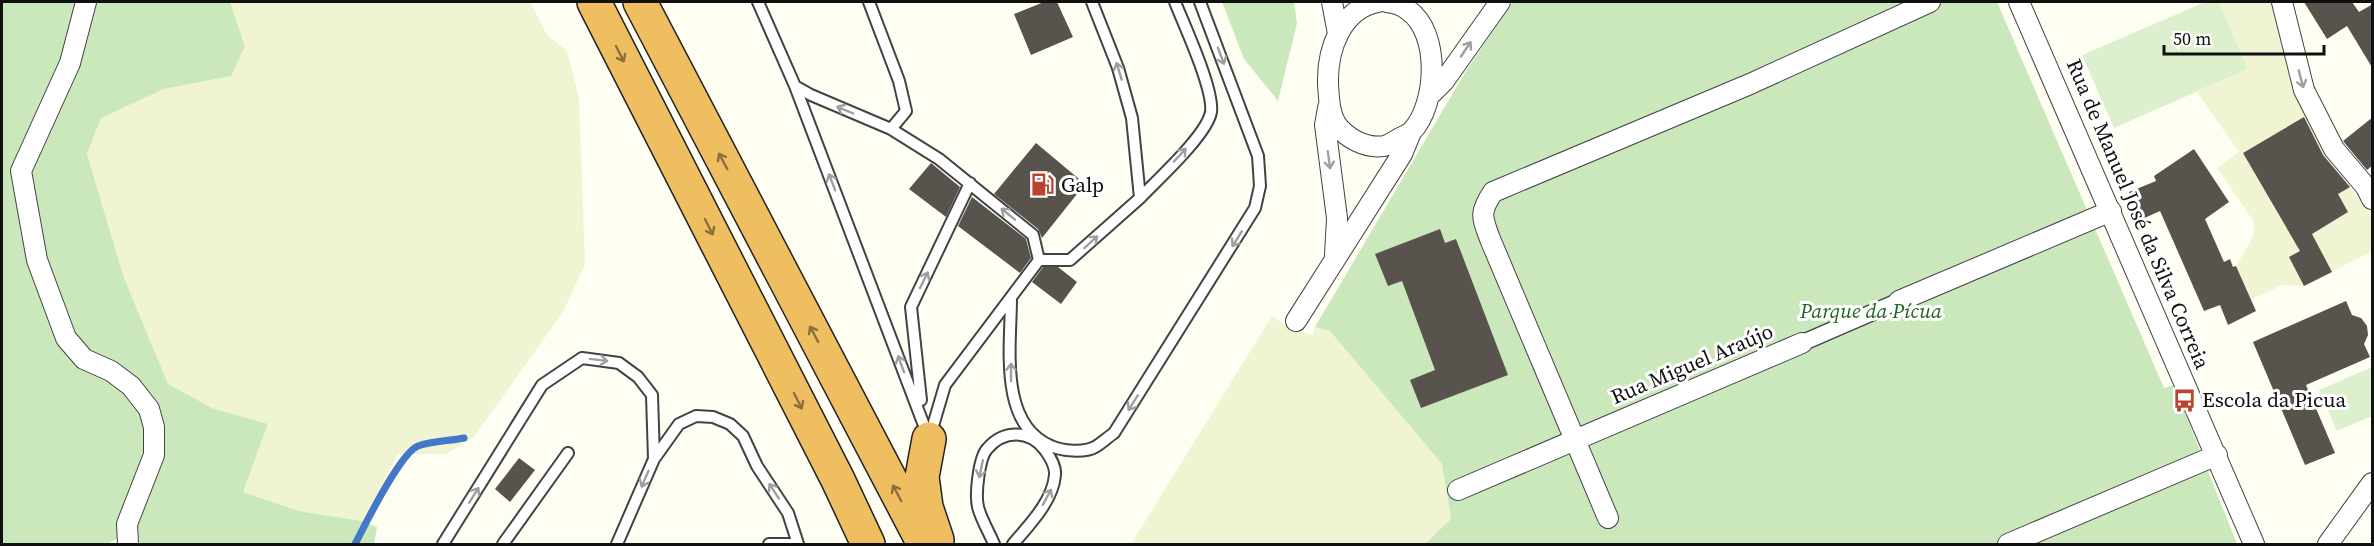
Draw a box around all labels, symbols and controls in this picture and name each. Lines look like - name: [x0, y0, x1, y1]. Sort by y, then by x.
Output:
- scale bar: [2164, 18, 2324, 56]
- text: 50 m: [2173, 26, 2211, 51]
- one-way arrow: [1460, 41, 1472, 58]
- one-way arrow: [615, 44, 626, 62]
- one-way arrow: [1216, 46, 1227, 65]
- street label: Rua de Manuel José da Silva Correia: [2060, 54, 2217, 374]
- one-way arrow: [1112, 62, 1123, 81]
- one-way arrow: [2296, 69, 2308, 88]
- one-way arrow: [836, 104, 855, 115]
- one-way arrow: [1173, 148, 1187, 163]
- one-way arrow: [1324, 150, 1335, 170]
- one-way arrow: [717, 153, 729, 170]
- place label: Galp: [1061, 170, 1104, 199]
- fuel station icon: Galp: [1030, 172, 1056, 198]
- one-way arrow: [826, 173, 837, 192]
- one-way arrow: [1001, 207, 1016, 221]
- one-way arrow: [704, 218, 715, 236]
- one-way arrow: [1231, 230, 1243, 247]
- one-way arrow: [1083, 235, 1098, 249]
- one-way arrow: [919, 271, 931, 289]
- park label: Parque da Pícua: [1799, 296, 1942, 325]
- street label: Rua Miguel Araújo: [1606, 316, 1777, 411]
- one-way arrow: [807, 325, 819, 343]
- one-way arrow: [589, 355, 609, 366]
- one-way arrow: [895, 355, 906, 374]
- one-way arrow: [1005, 362, 1016, 382]
- place label: Escola da Picua: [2202, 385, 2347, 414]
- bus stop icon: Escola da Picua: [2171, 387, 2197, 413]
- one-way arrow: [793, 391, 804, 409]
- one-way arrow: [1126, 395, 1139, 412]
- one-way arrow: [975, 459, 986, 478]
- one-way arrow: [639, 470, 650, 488]
- one-way arrow: [767, 483, 780, 500]
- one-way arrow: [890, 484, 902, 502]
- one-way arrow: [468, 487, 480, 504]
- one-way arrow: [1041, 489, 1053, 506]

